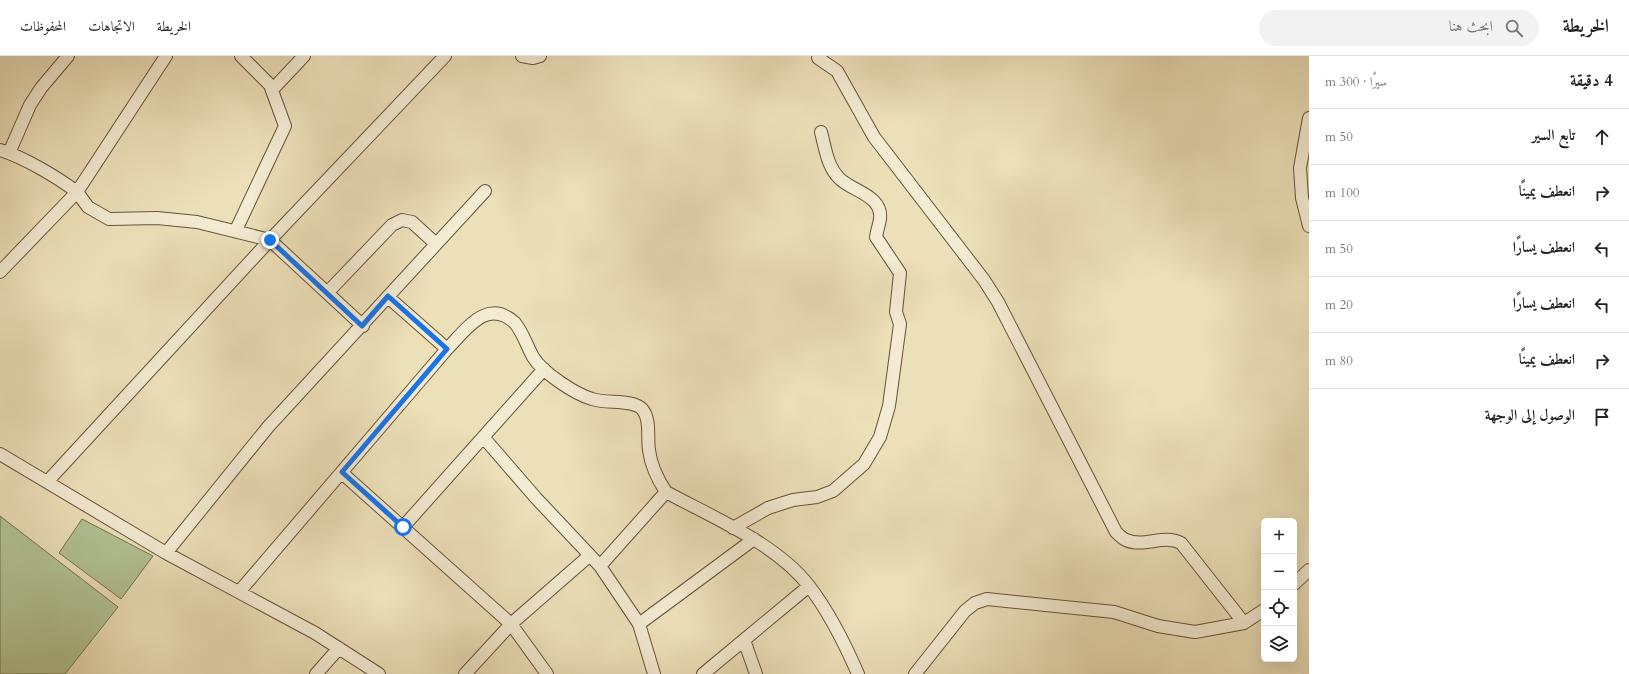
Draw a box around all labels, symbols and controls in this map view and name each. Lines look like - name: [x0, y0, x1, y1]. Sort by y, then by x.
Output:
- search box: [1259, 10, 1539, 46]
- text: الخريطة: [1563, 13, 1609, 39]
- text: ابحث هنا: [1449, 16, 1493, 36]
- text: المحفوظات: [20, 17, 66, 36]
- text: الاتجاهات: [88, 17, 135, 36]
- text: الخريطة: [157, 17, 191, 36]
- icon: search: [1503, 17, 1525, 39]
- text: 4 دقيقة: [1570, 69, 1613, 92]
- text: سيرًا · 300 m: [1325, 73, 1387, 91]
- text: تابع السير: [1532, 125, 1575, 145]
- icon: ahead: [1591, 126, 1613, 148]
- text: 50 m: [1325, 128, 1353, 146]
- text: انعطف يمينًا: [1519, 181, 1575, 201]
- icon: right: [1591, 182, 1613, 204]
- text: 100 m: [1325, 184, 1359, 202]
- route end: [261, 231, 279, 249]
- text: انعطف يسارًا: [1513, 237, 1575, 257]
- icon: left: [1591, 238, 1613, 260]
- text: 50 m: [1325, 240, 1353, 258]
- text: انعطف يسارًا: [1513, 293, 1575, 313]
- icon: left: [1591, 294, 1613, 316]
- text: 20 m: [1325, 296, 1353, 314]
- text: انعطف يمينًا: [1519, 349, 1575, 369]
- icon: right: [1591, 350, 1613, 372]
- text: 80 m: [1325, 352, 1353, 370]
- text: الوصول إلى الوجهة: [1485, 405, 1575, 425]
- icon: arrive: [1591, 406, 1613, 428]
- route start: [394, 518, 412, 536]
- map controls: [1261, 518, 1297, 662]
- button: +: [1261, 518, 1297, 554]
- button: −: [1261, 554, 1297, 590]
- button: locate: [1261, 590, 1297, 626]
- button: layers: [1261, 626, 1297, 662]

